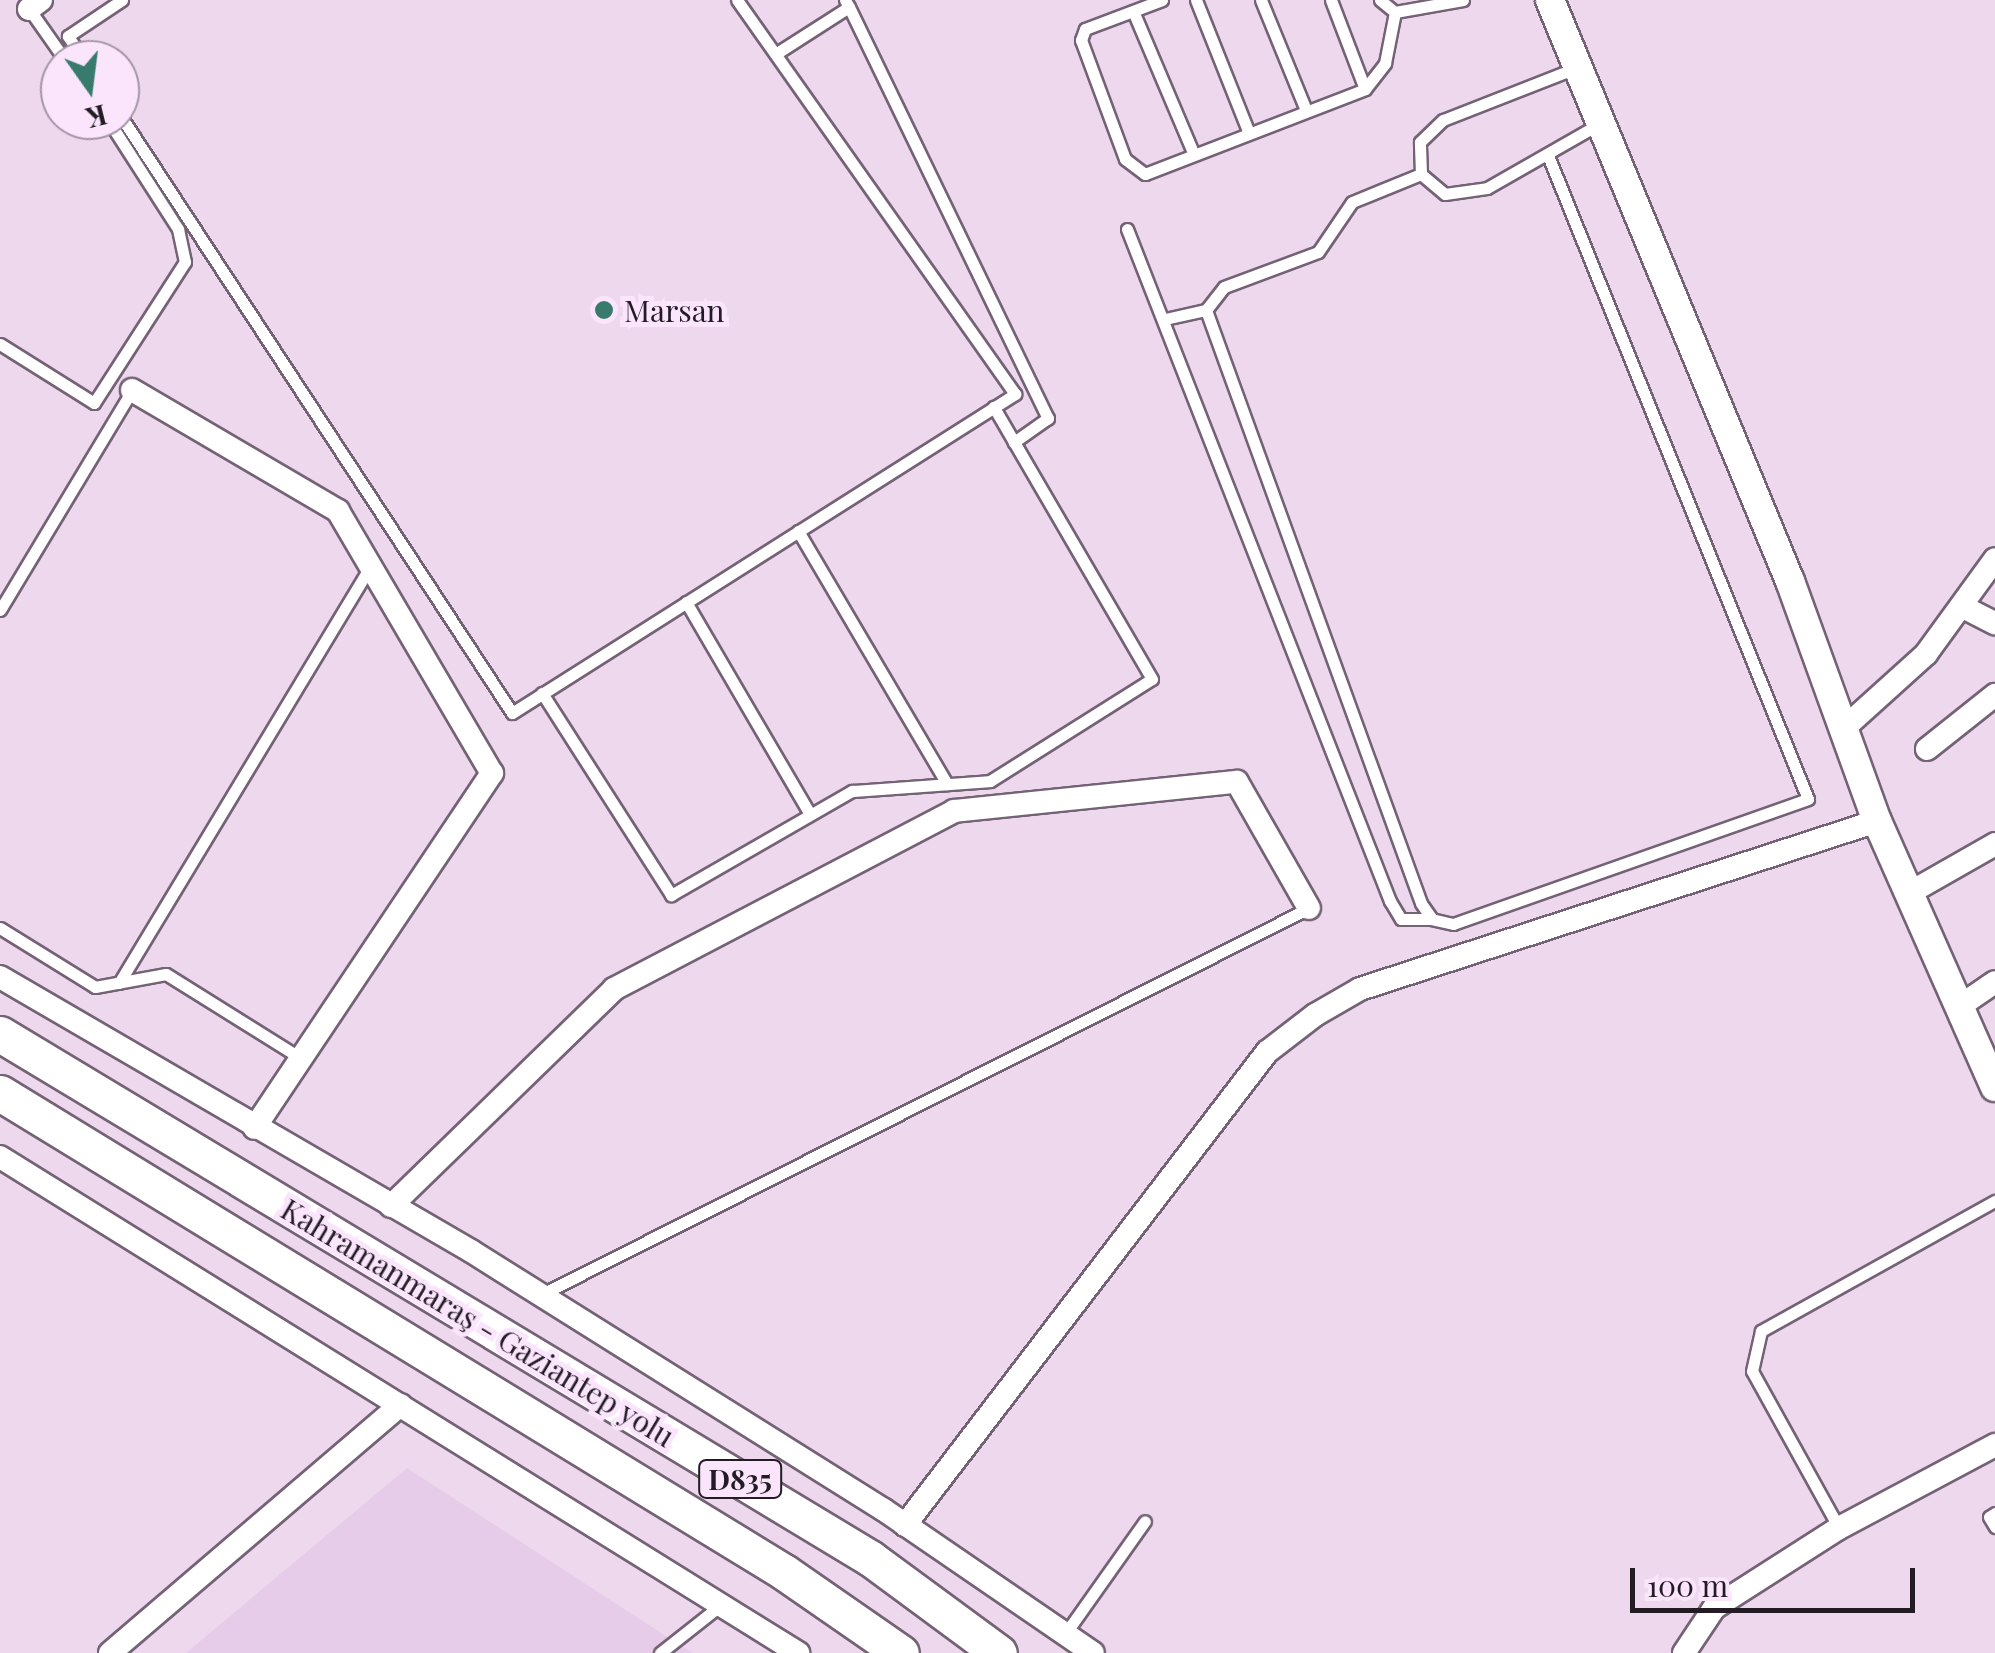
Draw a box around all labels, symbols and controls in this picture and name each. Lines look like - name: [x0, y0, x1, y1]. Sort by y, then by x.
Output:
- north arrow: [40, 40, 140, 140]
- text: K: [83, 97, 111, 138]
- place label: Marsan: [624, 292, 725, 328]
- marker: Marsan: [593, 299, 615, 321]
- street label: Kahramanmaraş - Gaziantep yolu: [275, 1190, 681, 1454]
- road number: D835: [698, 1456, 782, 1502]
- scale bar: [1635, 1548, 1920, 1610]
- text: 100 m: [1647, 1565, 1728, 1605]

